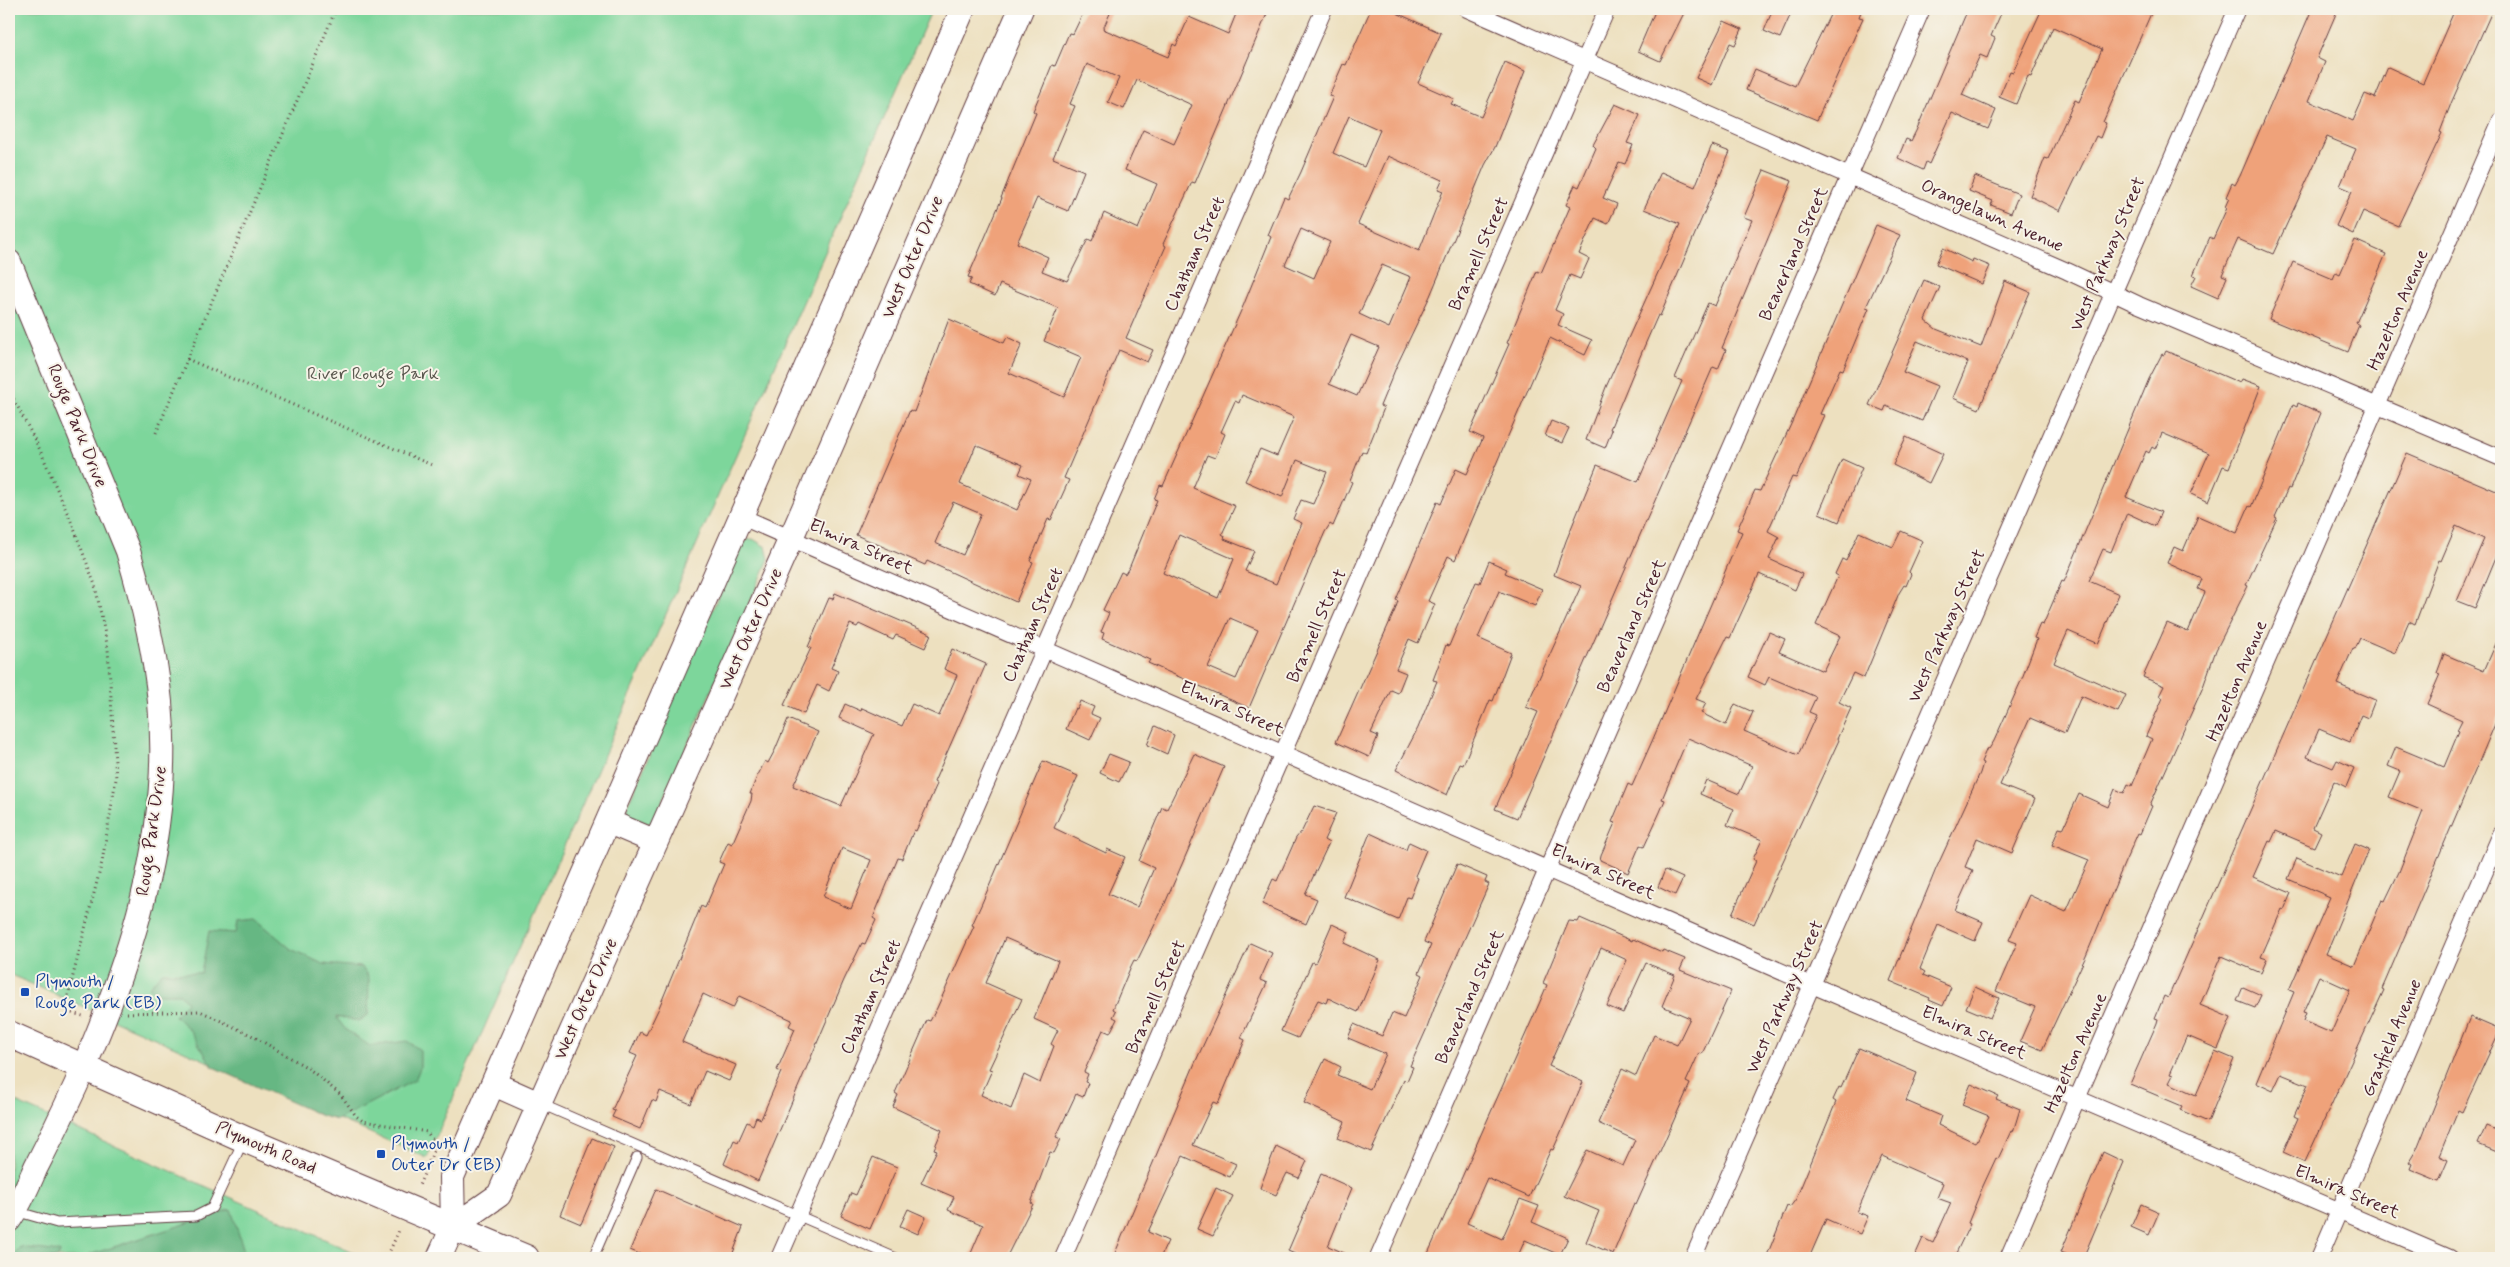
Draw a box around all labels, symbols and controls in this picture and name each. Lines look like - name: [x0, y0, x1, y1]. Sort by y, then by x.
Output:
- street label: West Parkway Street: [2065, 173, 2151, 335]
- street label: Orangelawn Avenue: [1916, 174, 2067, 259]
- street label: Beaverland Street: [1754, 183, 1834, 325]
- street label: West Outer Drive: [876, 192, 950, 322]
- street label: Chatham Street: [1159, 192, 1231, 315]
- street label: Bramell Street: [1443, 193, 1515, 315]
- street label: Hazelton Avenue: [2362, 246, 2434, 374]
- street label: Rouge Park Drive: [39, 361, 113, 492]
- park label: River Rouge Park: [307, 362, 439, 388]
- street label: Elmira Street: [805, 513, 917, 581]
- street label: West Parkway Street: [1902, 546, 1992, 706]
- street label: Beaverland Street: [1592, 555, 1672, 697]
- street label: Chatham Street: [997, 563, 1069, 686]
- street label: West Outer Drive: [713, 564, 789, 694]
- street label: Bramell Street: [1281, 565, 1353, 687]
- street label: Hazelton Avenue: [2201, 617, 2273, 745]
- street label: Elmira Street: [1176, 675, 1288, 743]
- street label: Rouge Park Drive: [131, 764, 175, 898]
- street label: Elmira Street: [1547, 838, 1659, 906]
- street label: West Parkway Street: [1740, 917, 1830, 1077]
- street label: Beaverland Street: [1430, 926, 1510, 1068]
- street label: West Outer Drive: [548, 934, 624, 1064]
- street label: Chatham Street: [835, 935, 907, 1058]
- street label: Bramell Street: [1120, 936, 1192, 1058]
- place label: Plymouth / Rouge Park (EB): [35, 970, 162, 1017]
- street label: Grayfield Avenue: [2356, 975, 2428, 1101]
- marker: Plymouth / Rouge Park (EB): [19, 986, 31, 998]
- street label: Hazelton Avenue: [2039, 989, 2113, 1117]
- street label: Elmira Street: [1918, 1000, 2031, 1066]
- street label: Plymouth Road: [212, 1116, 320, 1180]
- place label: Plymouth / Outer Dr (EB): [391, 1132, 501, 1177]
- marker: Plymouth / Outer Dr (EB): [375, 1148, 387, 1160]
- street label: Elmira Street: [2291, 1159, 2404, 1225]

